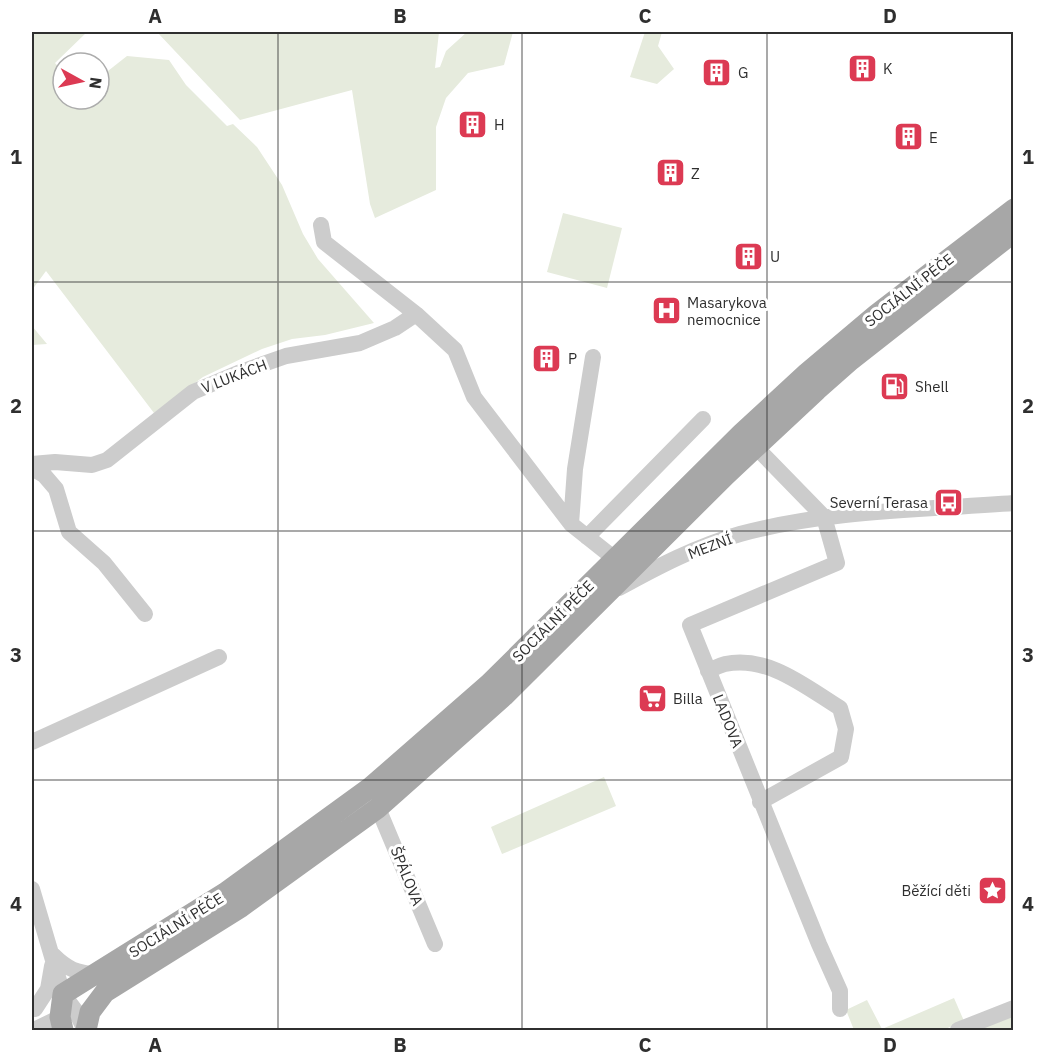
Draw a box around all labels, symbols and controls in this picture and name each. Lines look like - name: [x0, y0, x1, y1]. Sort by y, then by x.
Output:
- text: A: [148, 2, 162, 29]
- text: B: [393, 2, 407, 29]
- text: C: [638, 2, 652, 29]
- text: D: [883, 2, 897, 29]
- north arrow: [51, 51, 111, 111]
- building icon: K: [846, 52, 878, 84]
- building icon: G: [701, 56, 733, 88]
- place label: K: [883, 59, 893, 78]
- place label: G: [738, 63, 748, 82]
- text: N: [85, 76, 107, 90]
- building icon: H: [457, 108, 489, 140]
- place label: H: [494, 115, 505, 134]
- building icon: E: [892, 121, 924, 153]
- place label: E: [929, 128, 938, 147]
- text: 1: [10, 143, 22, 170]
- text: 1: [1022, 143, 1034, 170]
- building icon: Z: [654, 157, 686, 189]
- place label: Z: [691, 164, 700, 183]
- building icon: U: [733, 240, 765, 272]
- place label: U: [770, 247, 780, 266]
- street label: SOCIÁLNÍ PÉČE: [861, 249, 957, 331]
- place label: Masarykova nemocnice: [687, 293, 767, 329]
- hospital icon: Masarykova nemocnice: [650, 295, 682, 327]
- building icon: P: [531, 342, 563, 374]
- place label: P: [568, 349, 577, 368]
- street label: V LUKÁCH: [198, 355, 270, 397]
- fuel station icon: Shell: [878, 370, 910, 402]
- place label: Shell: [915, 377, 949, 396]
- text: 2: [10, 392, 22, 419]
- text: 2: [1022, 392, 1034, 419]
- bus stop icon: Severní Terasa: [933, 486, 965, 518]
- place label: Severní Terasa: [830, 493, 928, 512]
- street label: MEZNÍ: [685, 529, 735, 563]
- street label: SOCIÁLNÍ PÉČE: [508, 576, 598, 666]
- text: 3: [10, 641, 22, 668]
- text: 3: [1022, 641, 1034, 668]
- supermarket icon: Billa: [636, 682, 668, 714]
- place label: Billa: [673, 689, 703, 708]
- street label: LADOVA: [709, 691, 747, 751]
- street label: ŠPÁLOVA: [387, 844, 428, 909]
- place icon: Běžící děti: [976, 874, 1008, 906]
- place label: Běžící děti: [902, 881, 971, 900]
- street label: SOCIÁLNÍ PÉČE: [125, 888, 227, 962]
- text: 4: [10, 890, 22, 917]
- text: 4: [1022, 890, 1034, 917]
- text: A: [148, 1031, 162, 1058]
- text: B: [393, 1031, 407, 1058]
- text: C: [638, 1031, 652, 1058]
- text: D: [883, 1031, 897, 1058]

